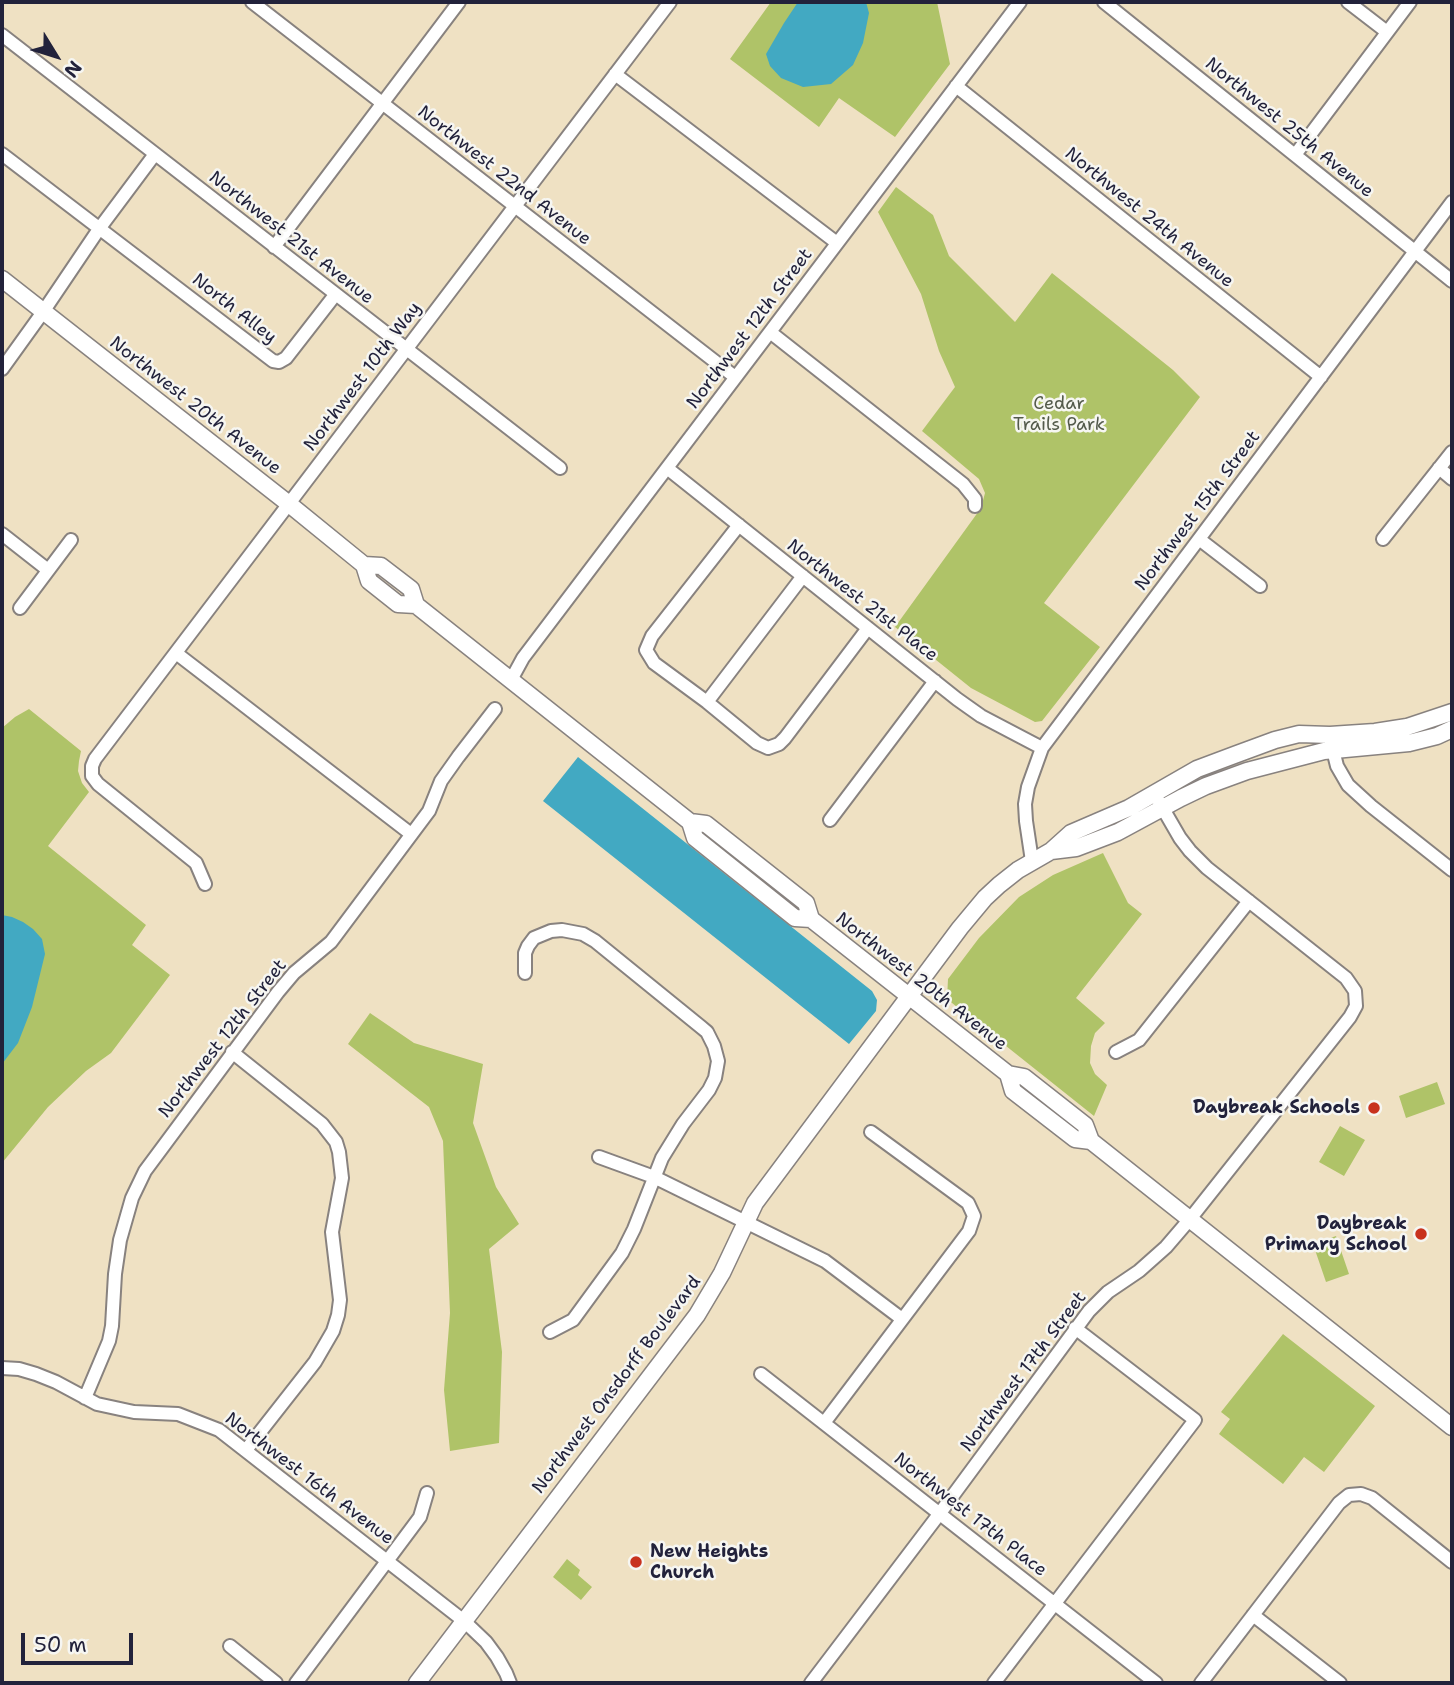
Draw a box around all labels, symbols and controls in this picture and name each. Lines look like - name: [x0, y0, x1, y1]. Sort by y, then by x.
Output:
- north arrow: [21, 21, 91, 91]
- street label: Northwest 25th Avenue: [1201, 53, 1377, 203]
- text: N: [58, 56, 87, 83]
- street label: Northwest 22nd Avenue: [413, 102, 595, 250]
- street label: Northwest 24th Avenue: [1060, 143, 1238, 293]
- street label: Northwest 21st Avenue: [204, 167, 378, 309]
- street label: Northwest 12th Street: [683, 245, 817, 413]
- street label: North Alley: [187, 269, 281, 349]
- street label: Northwest 10th Way: [300, 298, 426, 456]
- street label: Northwest 20th Avenue: [105, 332, 285, 480]
- park label: Cedar Trails Park: [1013, 393, 1105, 436]
- street label: Northwest 15th Street: [1131, 427, 1265, 595]
- street label: Northwest 21st Place: [782, 535, 942, 667]
- street label: Northwest 20th Avenue: [831, 908, 1011, 1056]
- street label: Northwest 12th Street: [154, 955, 292, 1123]
- place label: Daybreak Schools: [1193, 1097, 1360, 1119]
- marker: Daybreak Schools: [1366, 1100, 1382, 1116]
- place label: Daybreak Primary School: [1265, 1213, 1407, 1256]
- marker: Daybreak Primary School: [1413, 1226, 1429, 1242]
- street label: Northwest Onsdorff Boulevard: [528, 1272, 706, 1498]
- street label: Northwest 17th Street: [957, 1288, 1091, 1456]
- street label: Northwest 16th Avenue: [220, 1408, 398, 1550]
- street label: Northwest 17th Place: [889, 1449, 1051, 1581]
- place label: New Heights Church: [650, 1541, 768, 1584]
- marker: New Heights Church: [628, 1554, 644, 1570]
- scale bar: [24, 1618, 136, 1662]
- text: 50 m: [34, 1631, 87, 1659]

